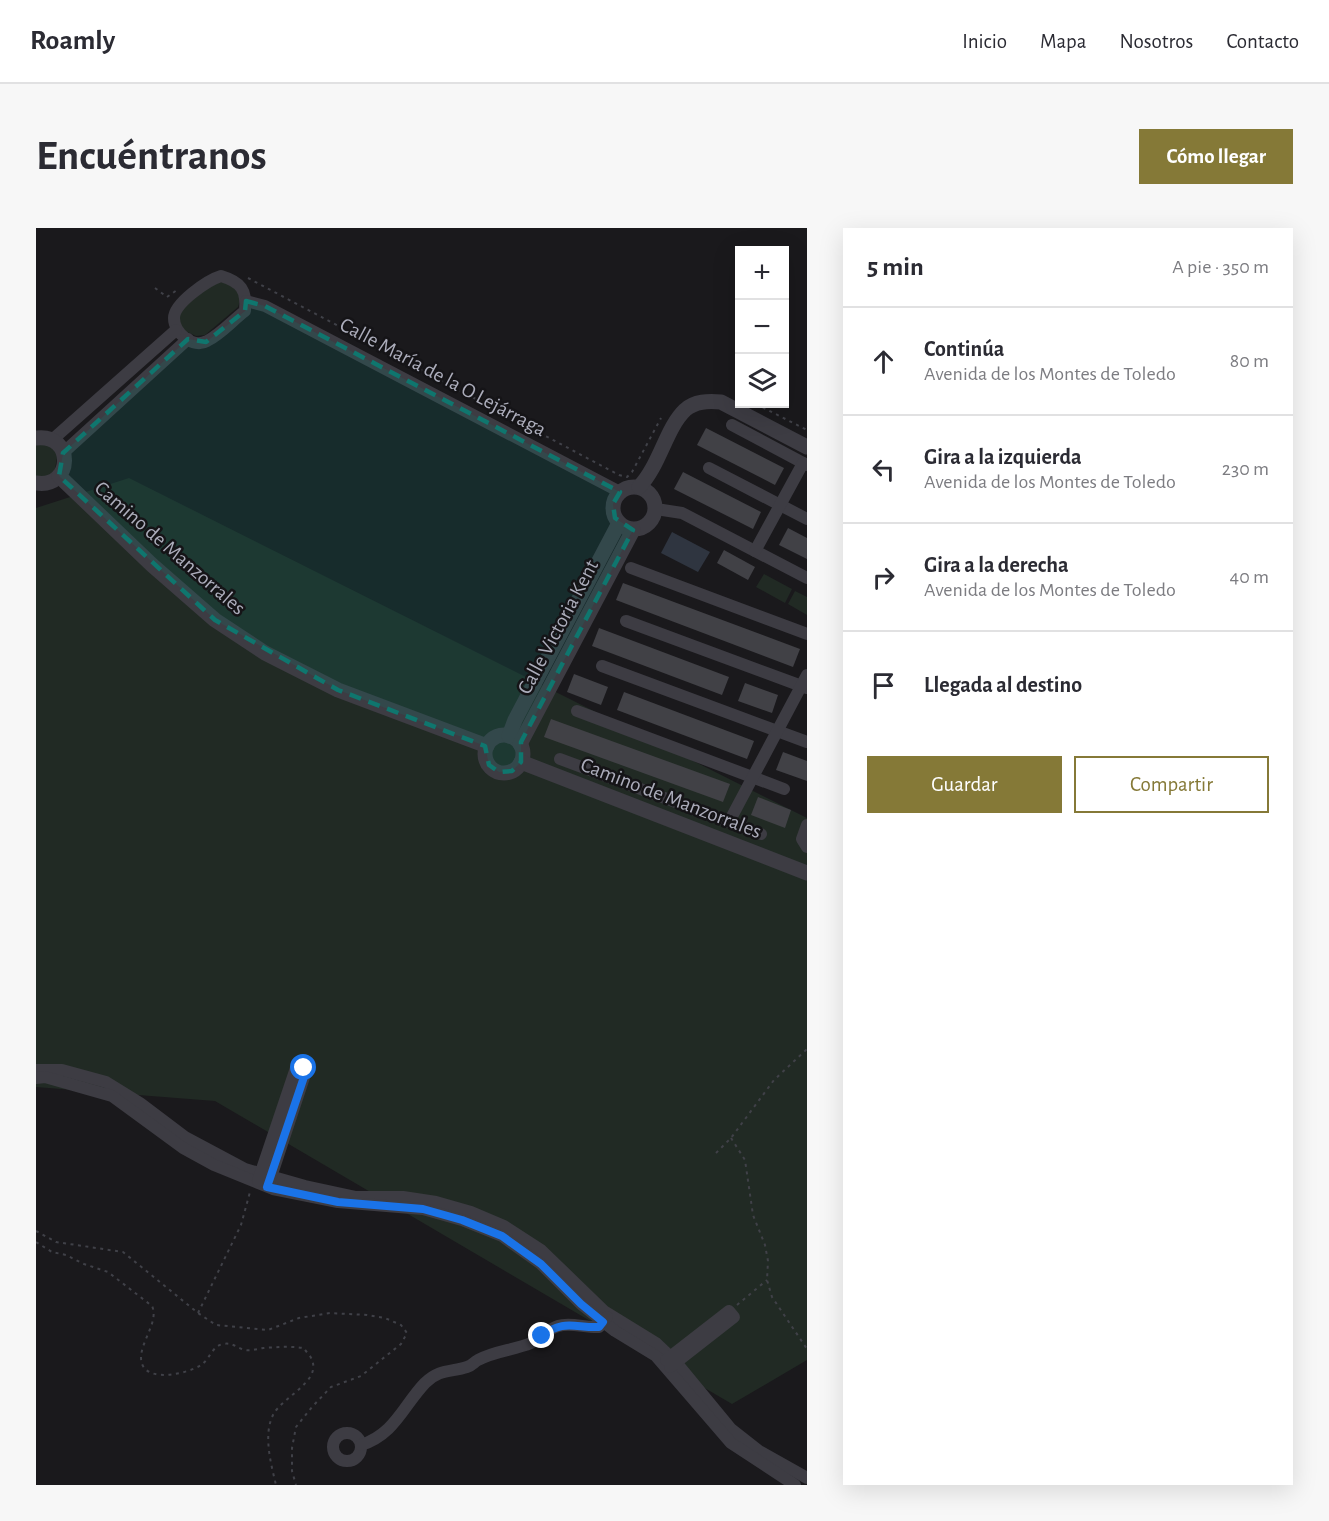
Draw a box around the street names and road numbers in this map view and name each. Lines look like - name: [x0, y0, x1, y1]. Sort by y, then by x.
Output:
- street label: Calle María de la O Lejárraga: [336, 314, 550, 440]
- street label: Camino de Manzorrales: [91, 477, 249, 619]
- street label: Calle Victoria Kent: [514, 556, 602, 698]
- street label: Camino de Manzorrales: [578, 754, 764, 842]

